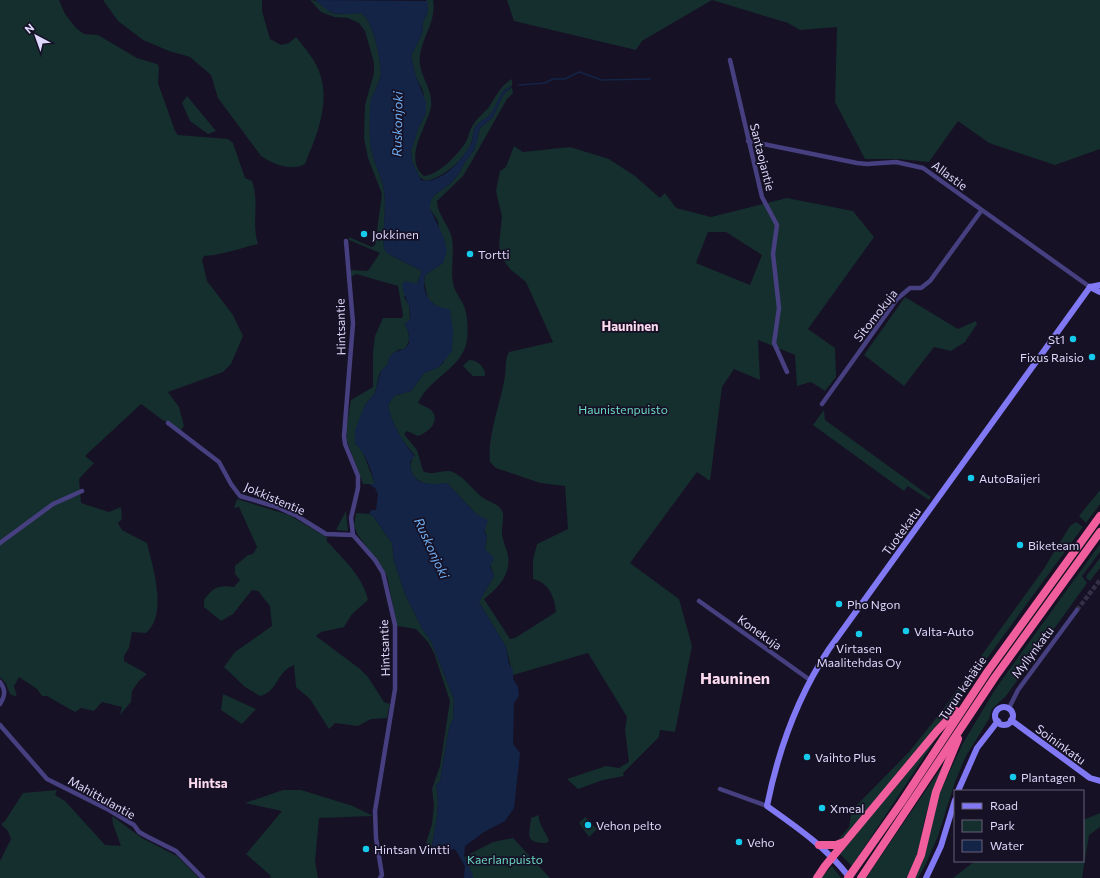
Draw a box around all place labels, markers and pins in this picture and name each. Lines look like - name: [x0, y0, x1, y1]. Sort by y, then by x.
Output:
- place label: Jokkinen: [372, 227, 419, 242]
- marker: Jokkinen: [359, 229, 369, 239]
- place label: Tortti: [478, 247, 510, 261]
- marker: Tortti: [465, 249, 475, 259]
- place label: St1: [1048, 332, 1065, 346]
- marker: St1: [1068, 334, 1078, 344]
- place label: Fixus Raisio: [1020, 350, 1084, 364]
- marker: Fixus Raisio: [1087, 352, 1097, 362]
- place label: AutoBaijeri: [979, 471, 1040, 485]
- marker: AutoBaijeri: [966, 473, 976, 483]
- place label: Biketeam: [1028, 538, 1079, 552]
- marker: Biketeam: [1015, 540, 1025, 550]
- place label: Pho Ngon: [847, 597, 900, 611]
- marker: Pho Ngon: [834, 599, 844, 609]
- place label: Valta-Auto: [914, 624, 974, 638]
- marker: Valta-Auto: [901, 626, 911, 636]
- marker: Virtasen Maalitehdas Oy: [854, 629, 864, 639]
- place label: Virtasen Maalitehdas Oy: [816, 641, 902, 669]
- place label: Vaihto Plus: [815, 750, 876, 764]
- marker: Vaihto Plus: [802, 752, 812, 762]
- place label: Plantagen: [1021, 770, 1076, 784]
- marker: Plantagen: [1008, 772, 1018, 782]
- place label: Xmeal: [830, 801, 864, 815]
- marker: Xmeal: [817, 803, 827, 813]
- place label: Vehon pelto: [596, 818, 661, 832]
- marker: Vehon pelto: [583, 820, 593, 830]
- place label: Veho: [747, 835, 775, 849]
- marker: Veho: [734, 837, 744, 847]
- place label: Hintsan Vintti: [374, 842, 450, 856]
- marker: Hintsan Vintti: [361, 844, 371, 854]

